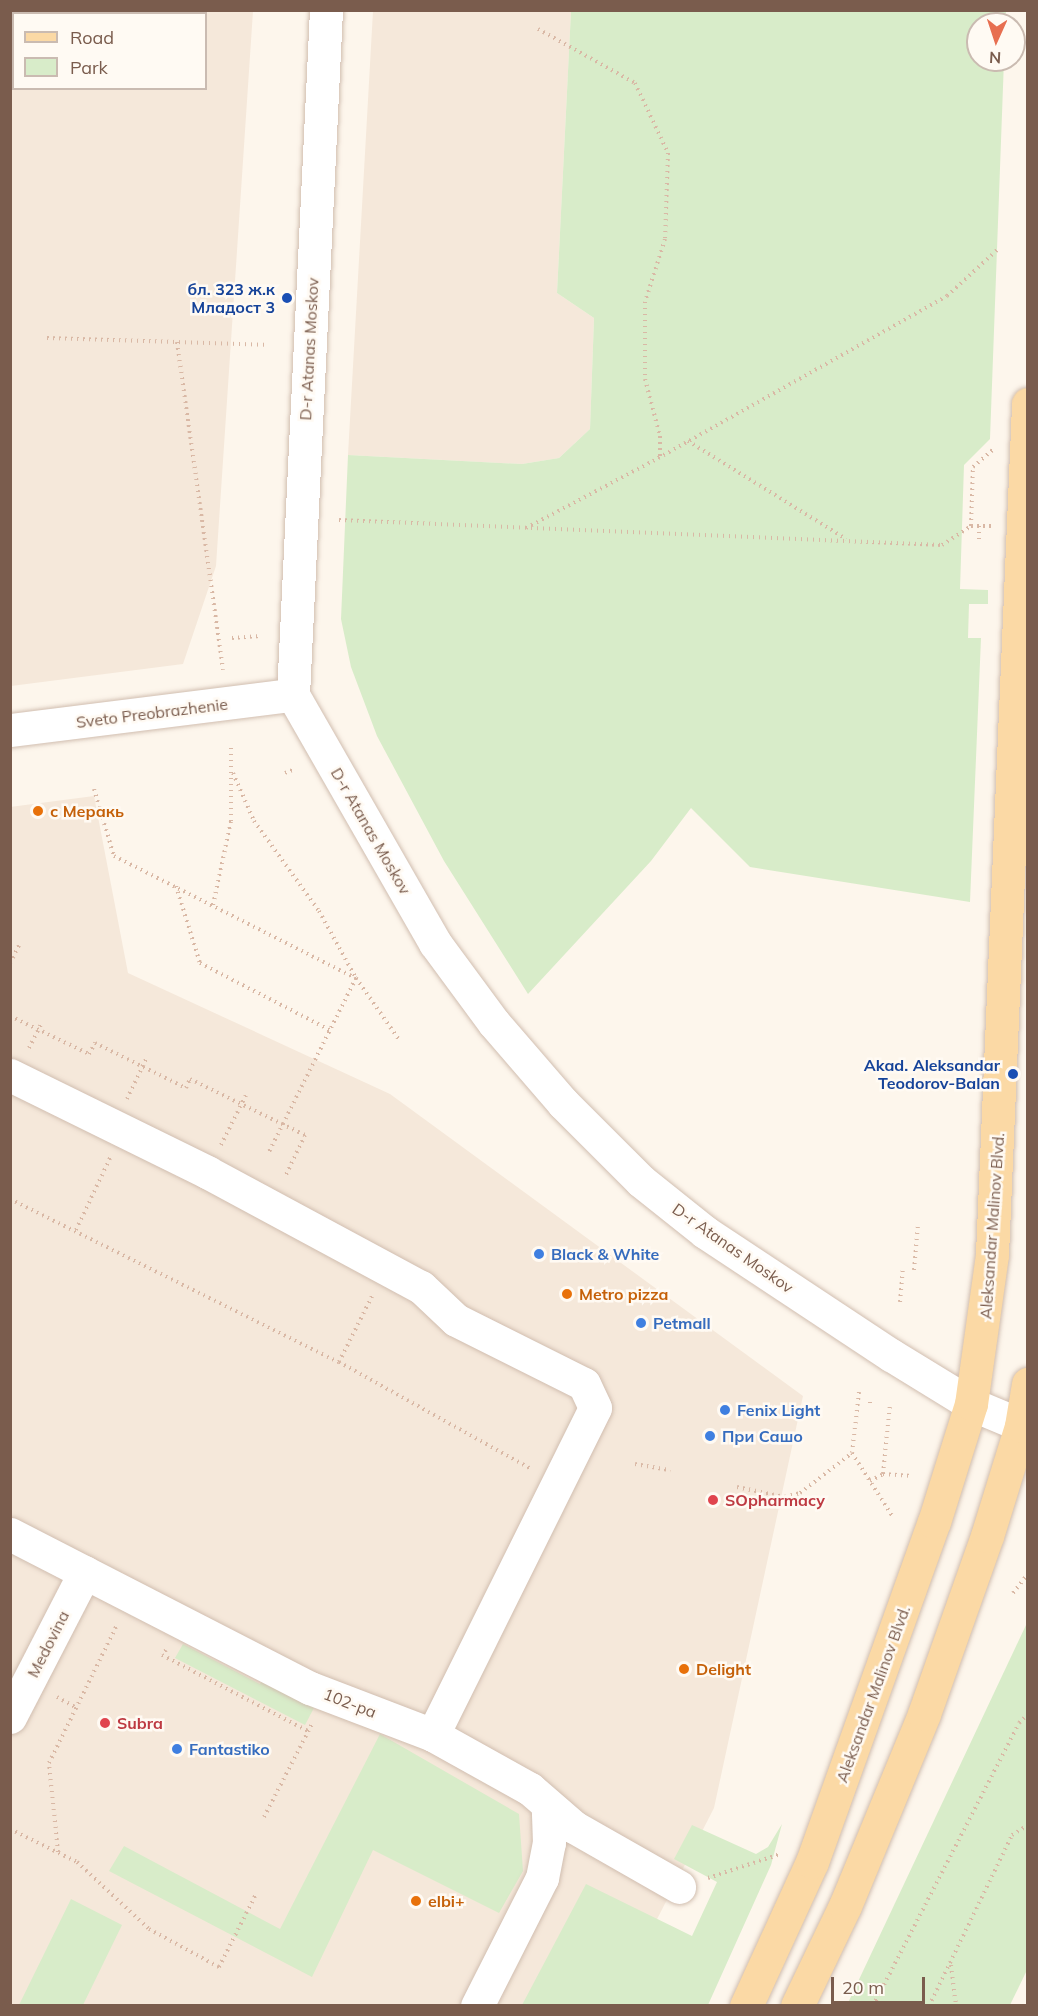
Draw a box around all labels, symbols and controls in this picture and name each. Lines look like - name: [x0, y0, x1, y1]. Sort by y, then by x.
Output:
- legend: [12, 12, 207, 90]
- north arrow: [966, 12, 1026, 72]
- text: Road: [70, 26, 114, 49]
- text: N: [989, 48, 1002, 68]
- text: Park: [70, 56, 108, 79]
- street label: D-r Atanas Moskov: [296, 277, 322, 421]
- place label: бл. 323 ж.к Младост 3: [187, 279, 275, 317]
- marker: бл. 323 ж.к Младост 3: [280, 291, 294, 305]
- street label: Sveto Preobrazhenie: [75, 694, 229, 732]
- street label: D-r Atanas Moskov: [327, 764, 415, 898]
- place label: с Меракь: [50, 801, 124, 821]
- marker: с Меракь: [31, 804, 45, 818]
- place label: Akad. Aleksandar Teodorov-Balan: [864, 1055, 1000, 1093]
- marker: Akad. Aleksandar Teodorov-Balan: [1004, 1065, 1022, 1083]
- street label: Aleksandar Malinov Blvd.: [976, 1132, 1008, 1320]
- street label: D-r Atanas Moskov: [669, 1199, 797, 1297]
- place label: Black & White: [551, 1244, 659, 1264]
- marker: Black & White: [532, 1247, 546, 1261]
- place label: Metro pizza: [579, 1284, 669, 1304]
- marker: Metro pizza: [560, 1287, 574, 1301]
- place label: Petmall: [653, 1313, 711, 1333]
- marker: Petmall: [634, 1316, 648, 1330]
- place label: Fenix Light: [737, 1400, 820, 1420]
- marker: Fenix Light: [718, 1403, 732, 1417]
- place label: При Сашо: [722, 1426, 803, 1446]
- marker: При Сашо: [703, 1429, 717, 1443]
- place label: SOpharmacy: [725, 1490, 825, 1510]
- marker: SOpharmacy: [706, 1493, 720, 1507]
- street label: Aleksandar Malinov Blvd.: [832, 1603, 914, 1785]
- street label: Medovina: [23, 1607, 73, 1681]
- place label: Delight: [696, 1659, 751, 1679]
- marker: Delight: [677, 1662, 691, 1676]
- street label: 102-ра: [321, 1684, 379, 1722]
- place label: Subra: [117, 1713, 163, 1733]
- marker: Subra: [98, 1716, 112, 1730]
- place label: Fantastiko: [189, 1739, 270, 1759]
- marker: Fantastiko: [170, 1742, 184, 1756]
- place label: elbi+: [428, 1891, 465, 1911]
- marker: elbi+: [409, 1894, 423, 1908]
- scale bar: [834, 1965, 928, 2003]
- text: 20 m: [842, 1976, 884, 1999]

